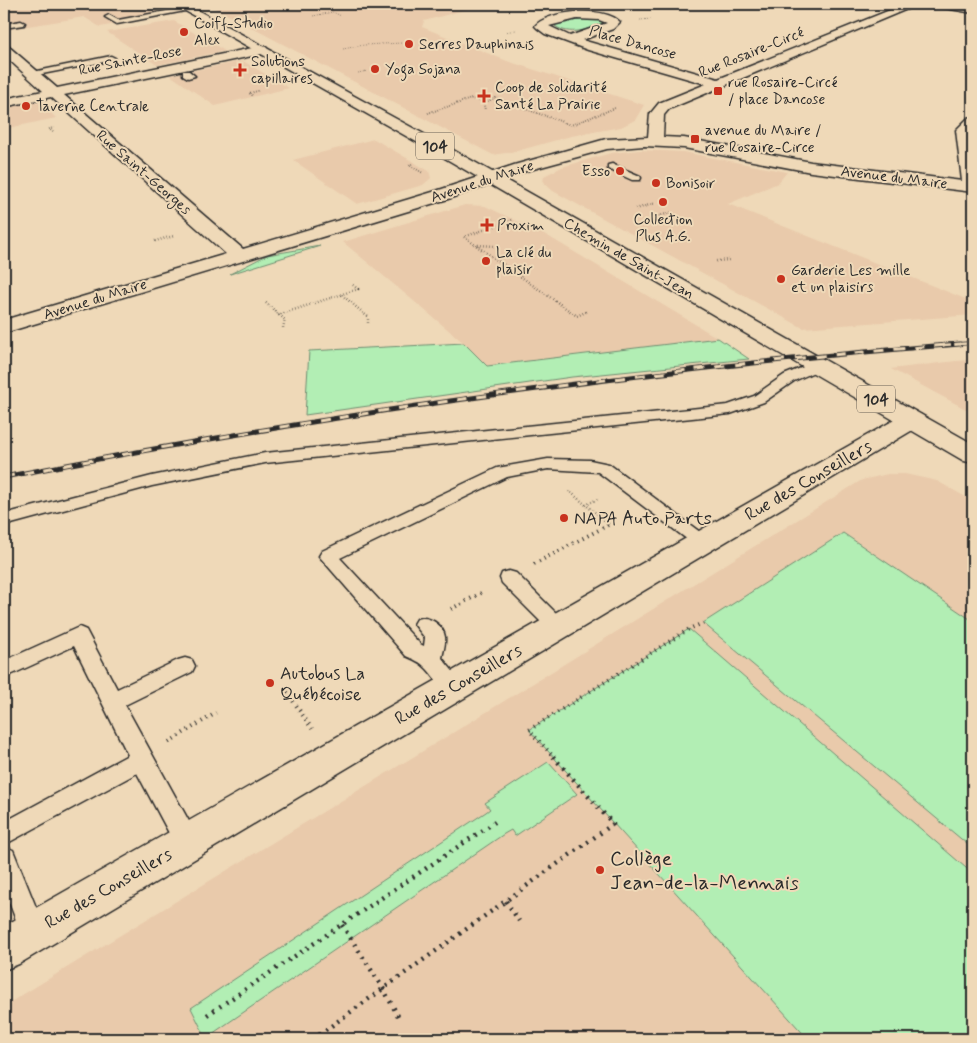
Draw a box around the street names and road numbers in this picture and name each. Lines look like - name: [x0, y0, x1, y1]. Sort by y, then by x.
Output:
- street label: Place Dancose: [587, 21, 679, 65]
- street label: Rue Rosaire-Circé: [696, 23, 807, 83]
- street label: Rue Sainte-Rose: [77, 41, 184, 81]
- street label: Rue Saint-Georges: [91, 126, 195, 221]
- road number: 104: [416, 132, 454, 160]
- street label: Avenue du Maire: [428, 156, 537, 208]
- street label: Avenue du Maire: [839, 162, 949, 194]
- street label: Chemin de Saint-Jean: [560, 213, 697, 304]
- street label: Avenue du Maire: [41, 275, 150, 325]
- road number: 104: [857, 386, 895, 412]
- street label: Rue des Conseillers: [740, 435, 877, 527]
- street label: Rue des Conseillers: [390, 639, 527, 731]
- street label: Rue des Conseillers: [40, 843, 177, 935]

